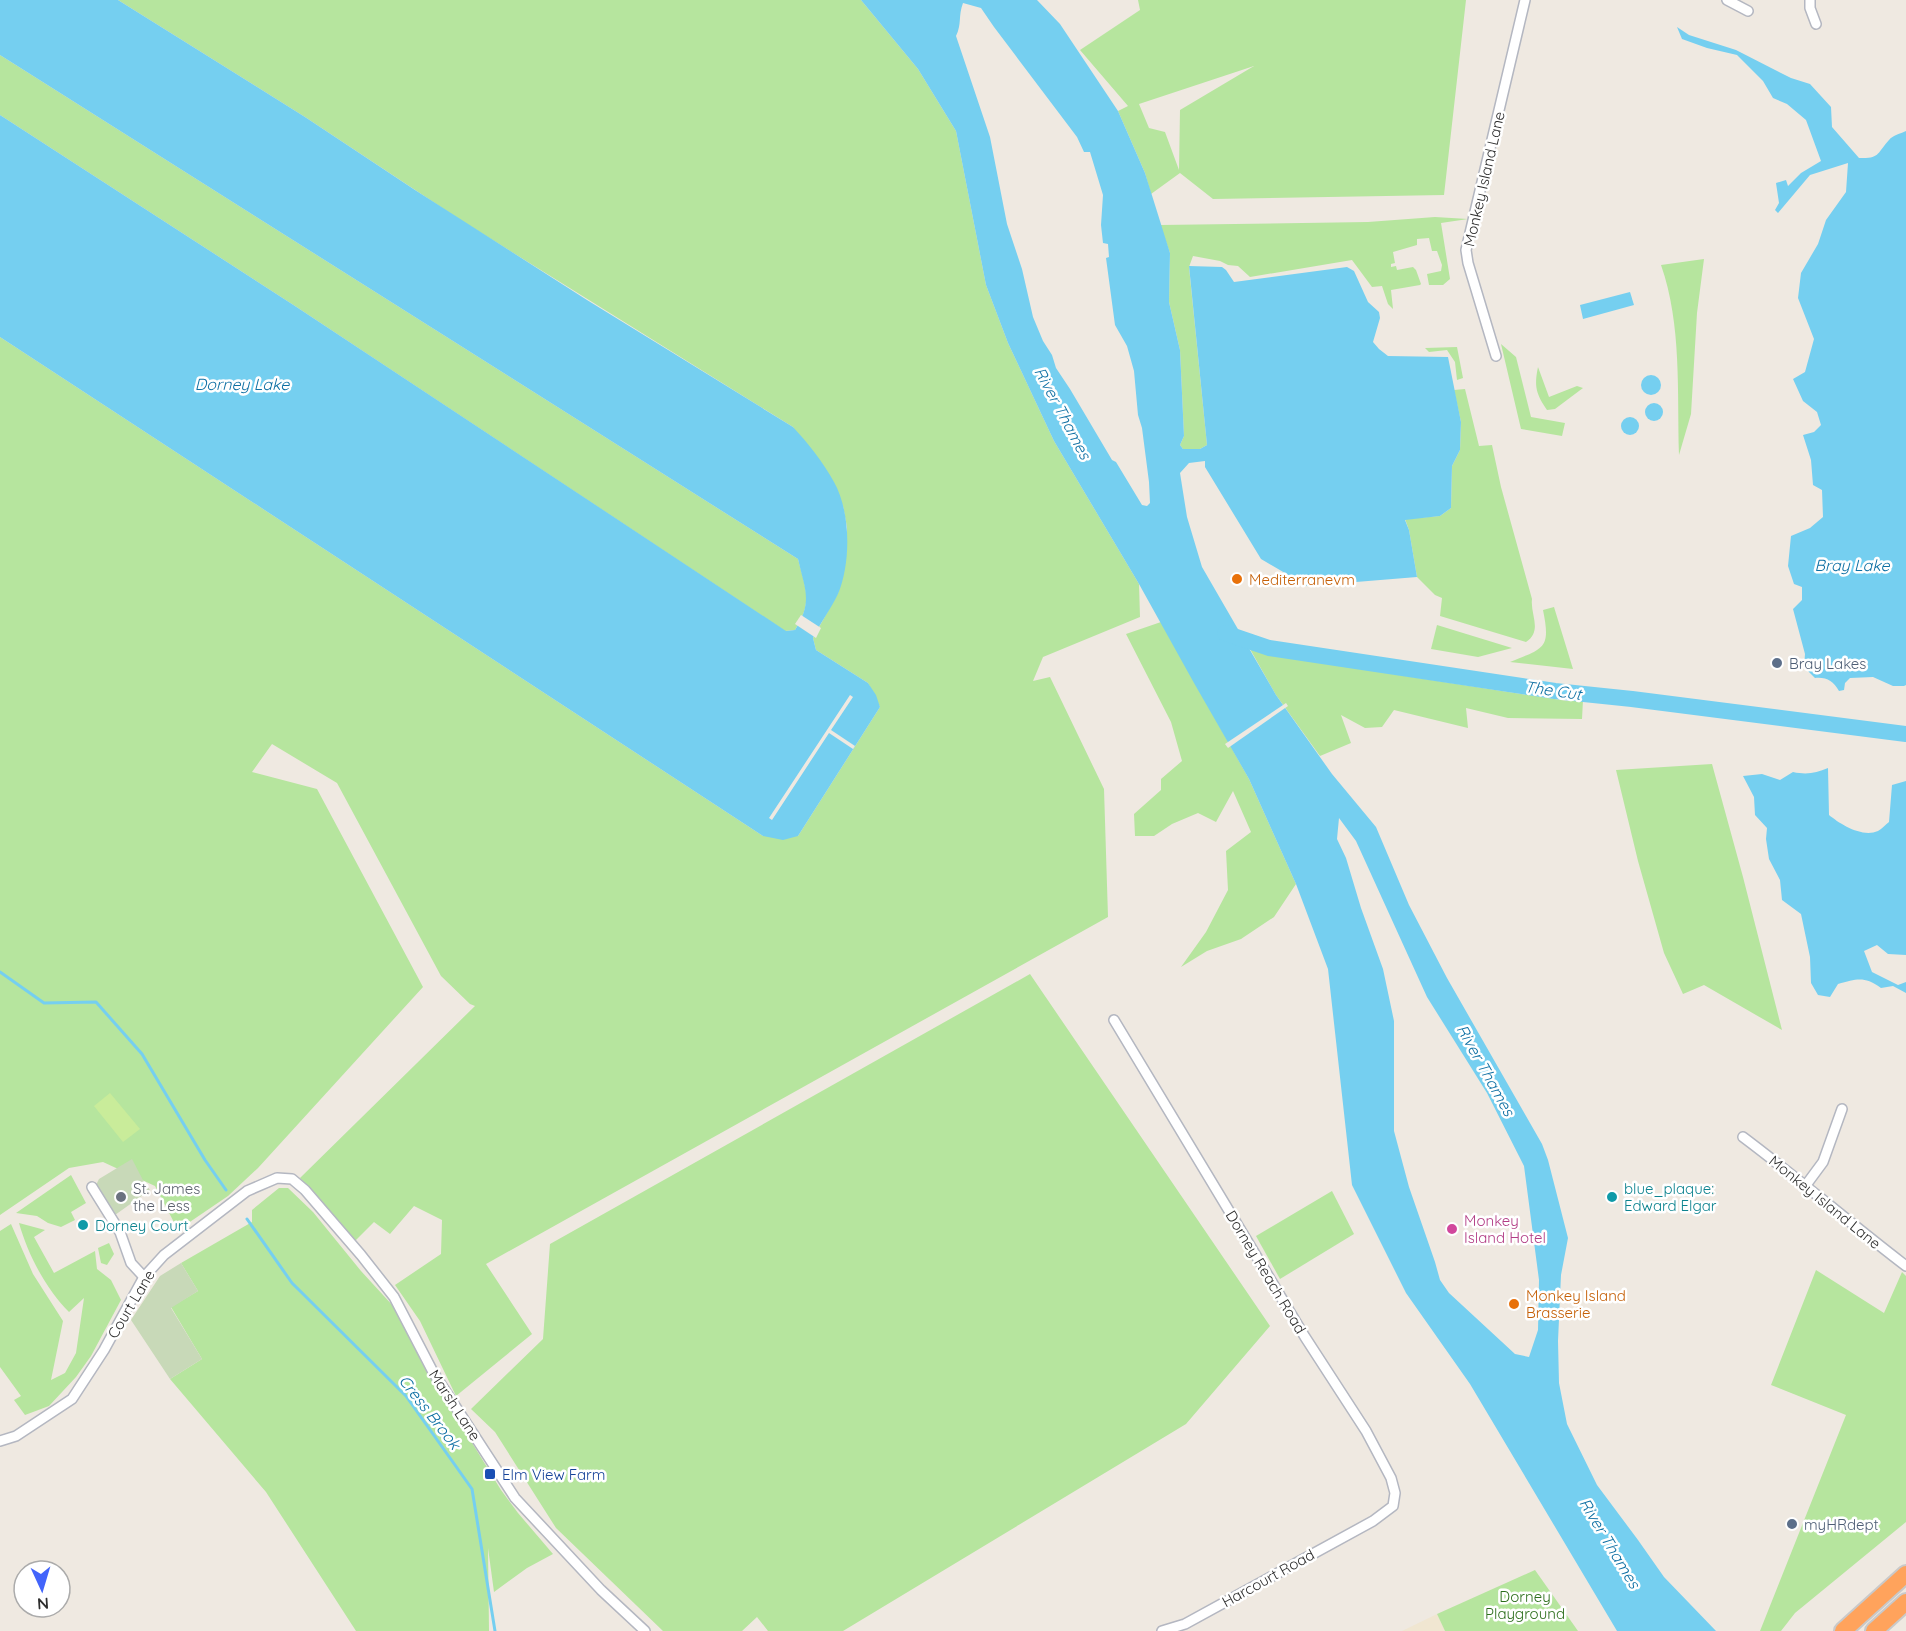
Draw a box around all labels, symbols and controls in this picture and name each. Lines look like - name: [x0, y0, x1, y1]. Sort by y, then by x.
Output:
- street label: Monkey Island Lane: [1459, 110, 1509, 248]
- water label: River Thames: [1030, 363, 1096, 464]
- water label: Dorney Lake: [195, 374, 290, 394]
- water label: Bray Lake: [1815, 555, 1890, 575]
- place label: Mediterranevm: [1249, 570, 1355, 589]
- marker: Mediterranevm: [1230, 572, 1244, 586]
- place label: Bray Lakes: [1789, 654, 1866, 673]
- marker: Bray Lakes: [1770, 656, 1784, 670]
- water label: The Cut: [1523, 676, 1584, 704]
- water label: River Thames: [1453, 1021, 1520, 1121]
- street label: Monkey Island Lane: [1765, 1151, 1885, 1253]
- place label: St. James the Less: [133, 1179, 200, 1215]
- place label: blue_plaque: Edward Elgar: [1624, 1179, 1717, 1215]
- marker: St. James the Less: [114, 1190, 128, 1204]
- marker: blue_plaque: Edward Elgar: [1605, 1190, 1619, 1204]
- street label: Dorney Reach Road: [1222, 1207, 1310, 1337]
- place label: Monkey Island Hotel: [1464, 1211, 1546, 1247]
- place label: Dorney Court: [95, 1216, 189, 1235]
- marker: Dorney Court: [76, 1218, 90, 1232]
- marker: Monkey Island Hotel: [1445, 1222, 1459, 1236]
- street label: Court Lane: [103, 1266, 159, 1342]
- place label: Monkey Island Brasserie: [1526, 1286, 1626, 1322]
- marker: Monkey Island Brasserie: [1507, 1297, 1521, 1311]
- street label: Marsh Lane: [425, 1366, 485, 1444]
- water label: Cress Brook: [395, 1371, 466, 1454]
- place label: Elm View Farm: [502, 1465, 606, 1484]
- marker: Elm View Farm: [483, 1467, 497, 1481]
- water label: River Thames: [1575, 1494, 1646, 1593]
- place label: myHRdept: [1804, 1515, 1879, 1534]
- marker: myHRdept: [1785, 1517, 1799, 1531]
- street label: Harcourt Road: [1218, 1545, 1318, 1611]
- north arrow: [12, 1559, 72, 1619]
- park label: Dorney Playground: [1485, 1587, 1565, 1623]
- text: N: [36, 1594, 50, 1614]

